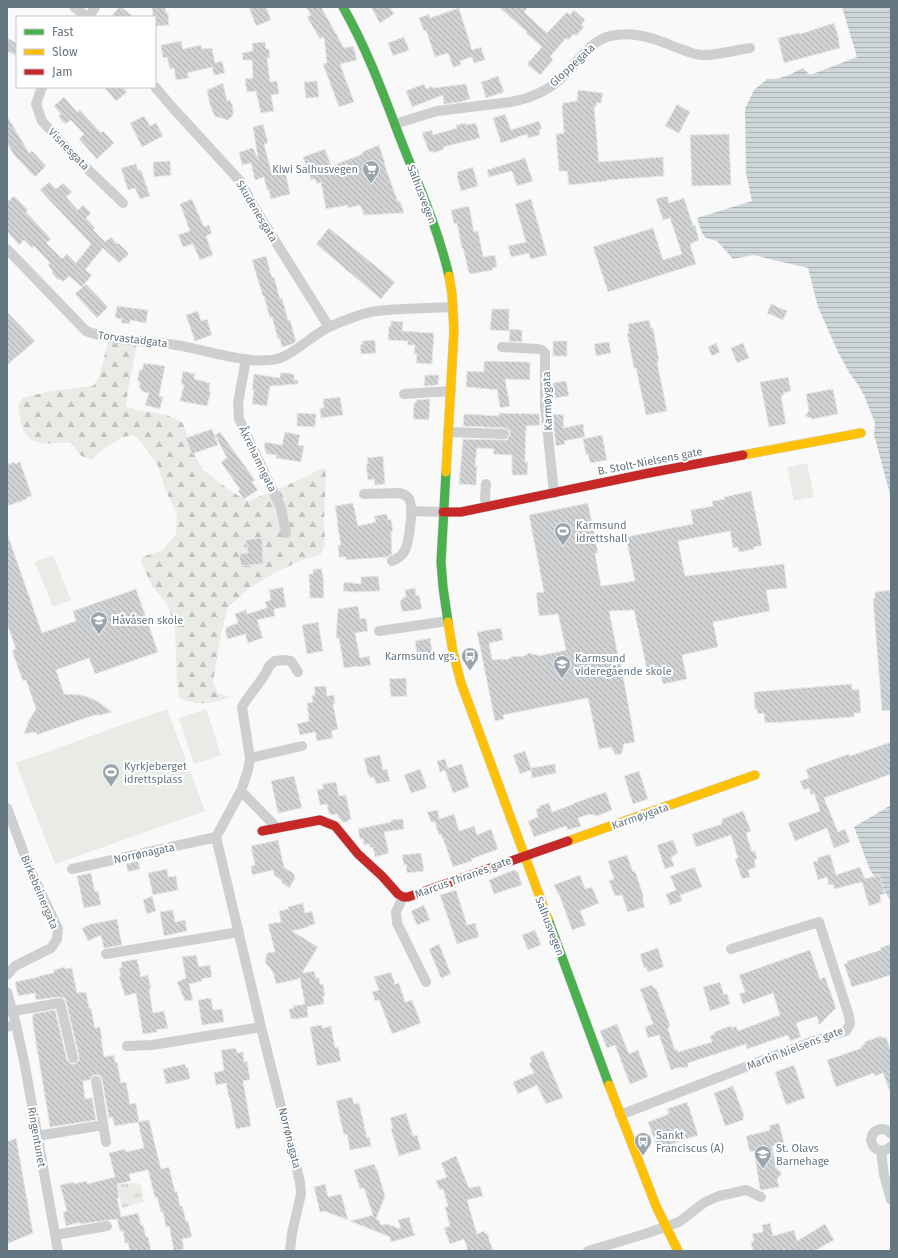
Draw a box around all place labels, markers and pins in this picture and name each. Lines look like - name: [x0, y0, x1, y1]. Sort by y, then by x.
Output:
- supermarket icon: Kiwi Salhusvegen: [361, 159, 381, 184]
- place label: Kiwi Salhusvegen: [272, 163, 358, 176]
- place label: Karmsund idrettshall: [576, 519, 627, 545]
- sports icon: Karmsund idrettshall: [553, 521, 573, 546]
- school or university icon: Håvåsen skole: [89, 610, 109, 635]
- place label: Håvåsen skole: [112, 614, 183, 627]
- bus stop icon: Karmsund vgs.: [460, 646, 480, 671]
- place label: Karmsund vgs.: [385, 650, 457, 663]
- place label: Karmsund videregående skole: [575, 652, 672, 678]
- school or university icon: Karmsund videregående skole: [552, 654, 572, 679]
- place label: Kyrkjeberget idrettsplass: [124, 760, 187, 786]
- sports icon: Kyrkjeberget idrettsplass: [101, 762, 121, 787]
- place label: Sankt Franciscus (A): [656, 1129, 724, 1155]
- bus stop icon: Sankt Franciscus (A): [633, 1131, 653, 1156]
- place label: St. Olavs Barnehage: [776, 1142, 829, 1168]
- school or university icon: St. Olavs Barnehage: [753, 1144, 773, 1169]

